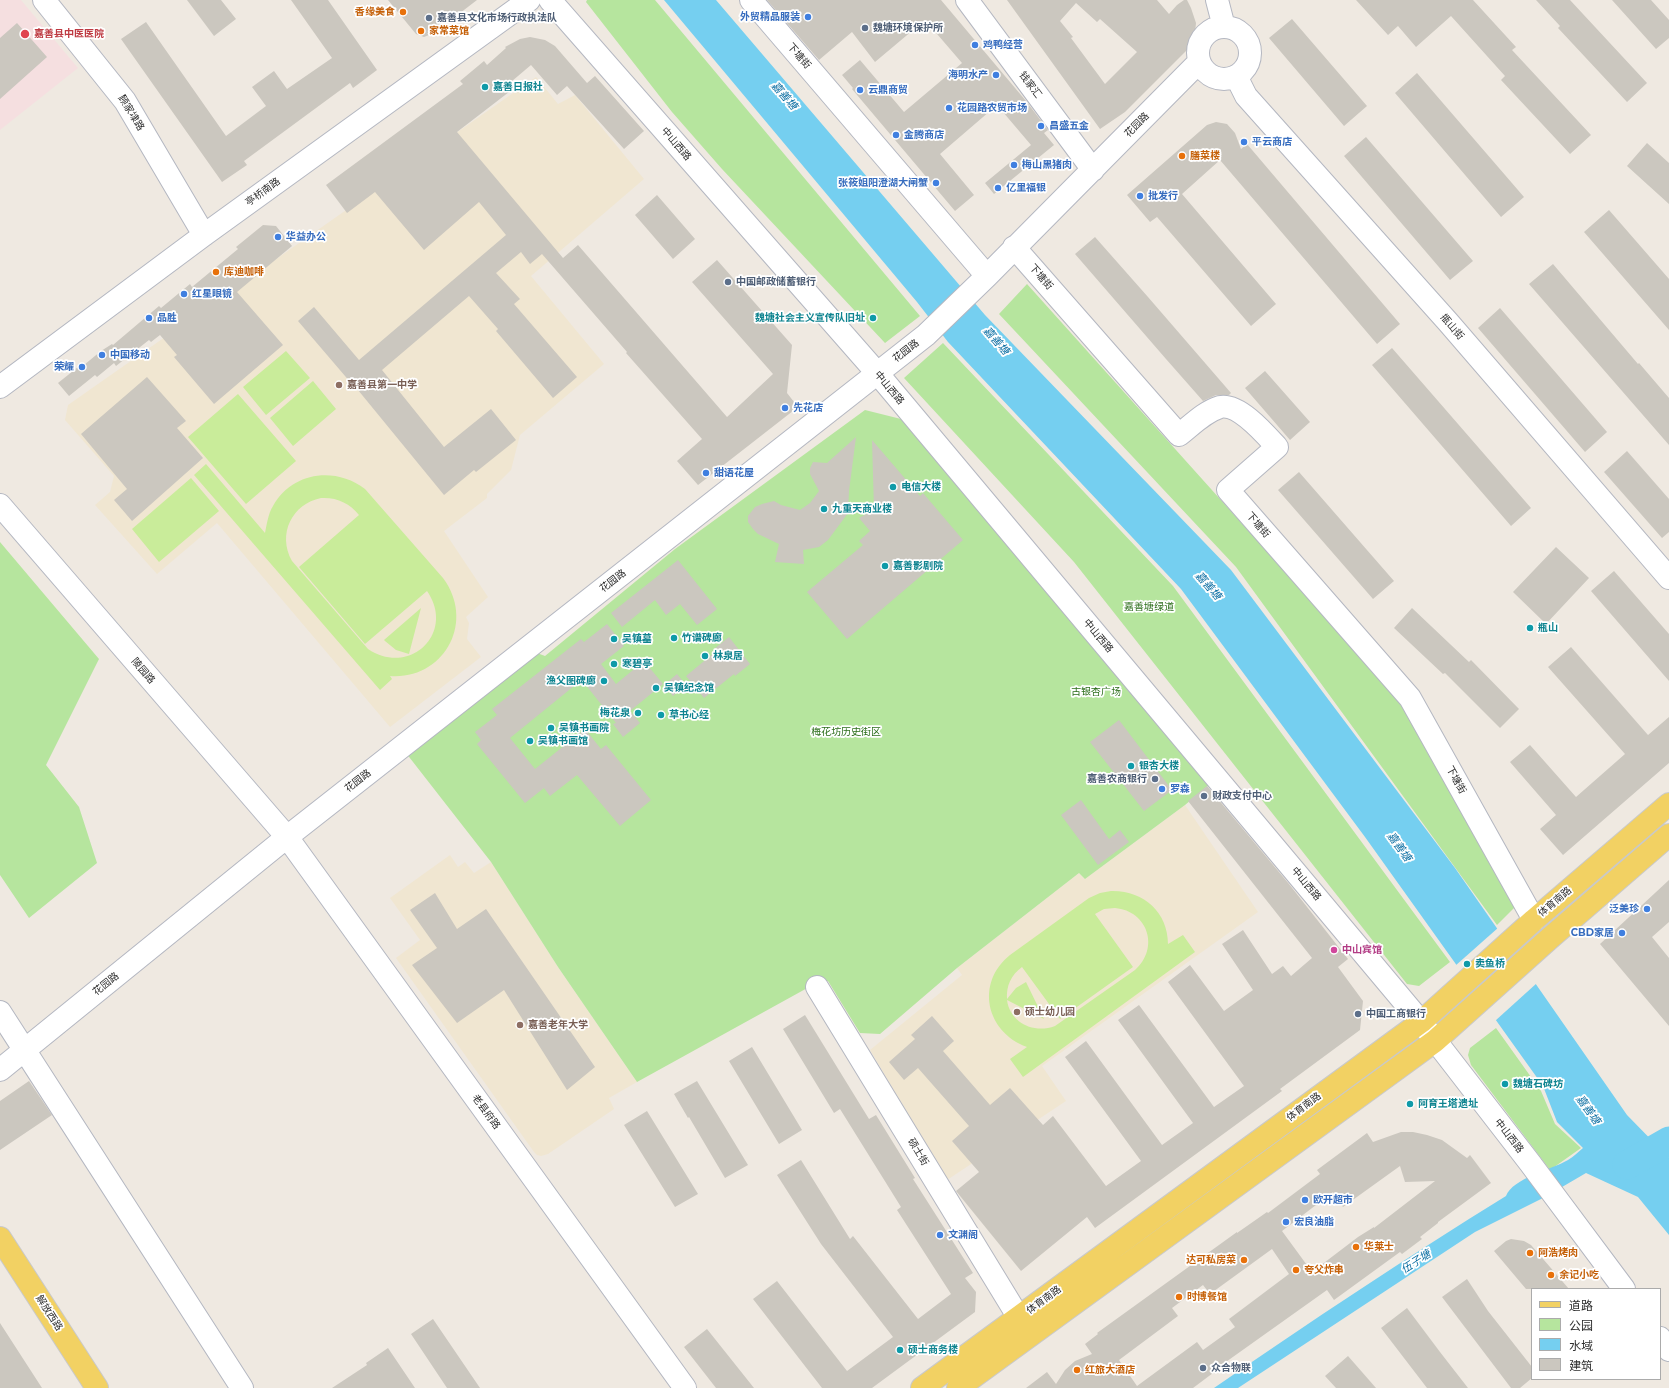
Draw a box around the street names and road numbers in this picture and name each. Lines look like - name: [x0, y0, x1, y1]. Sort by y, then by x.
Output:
- street label: 下塘街: [785, 41, 813, 71]
- street label: 钱家汇: [1016, 69, 1044, 101]
- street label: 顾家埭路: [115, 93, 147, 133]
- street label: 花园路: [1122, 110, 1152, 140]
- street label: 中山西路: [658, 125, 694, 163]
- street label: 亭桥南路: [243, 175, 283, 209]
- street label: 下塘街: [1027, 262, 1055, 292]
- street label: 甁山街: [1438, 312, 1466, 342]
- street label: 花园路: [890, 337, 922, 365]
- street label: 中山西路: [872, 369, 906, 407]
- street label: 下塘街: [1244, 510, 1272, 540]
- street label: 花园路: [597, 567, 629, 595]
- street label: 中山西路: [1081, 617, 1115, 655]
- street label: 陵园路: [129, 656, 157, 686]
- street label: 下塘街: [1443, 764, 1469, 796]
- street label: 花园路: [342, 767, 374, 795]
- street label: 中山西路: [1289, 865, 1323, 903]
- street label: 体育南路: [1536, 885, 1574, 919]
- street label: 花园路: [91, 970, 121, 998]
- street label: 体育南路: [1284, 1090, 1324, 1124]
- street label: 老县府路: [469, 1092, 503, 1132]
- street label: 中山西路: [1492, 1117, 1526, 1155]
- street label: 硕士街: [905, 1136, 931, 1168]
- street label: 体育南路: [1024, 1283, 1064, 1317]
- street label: 解放西路: [33, 1293, 65, 1333]

